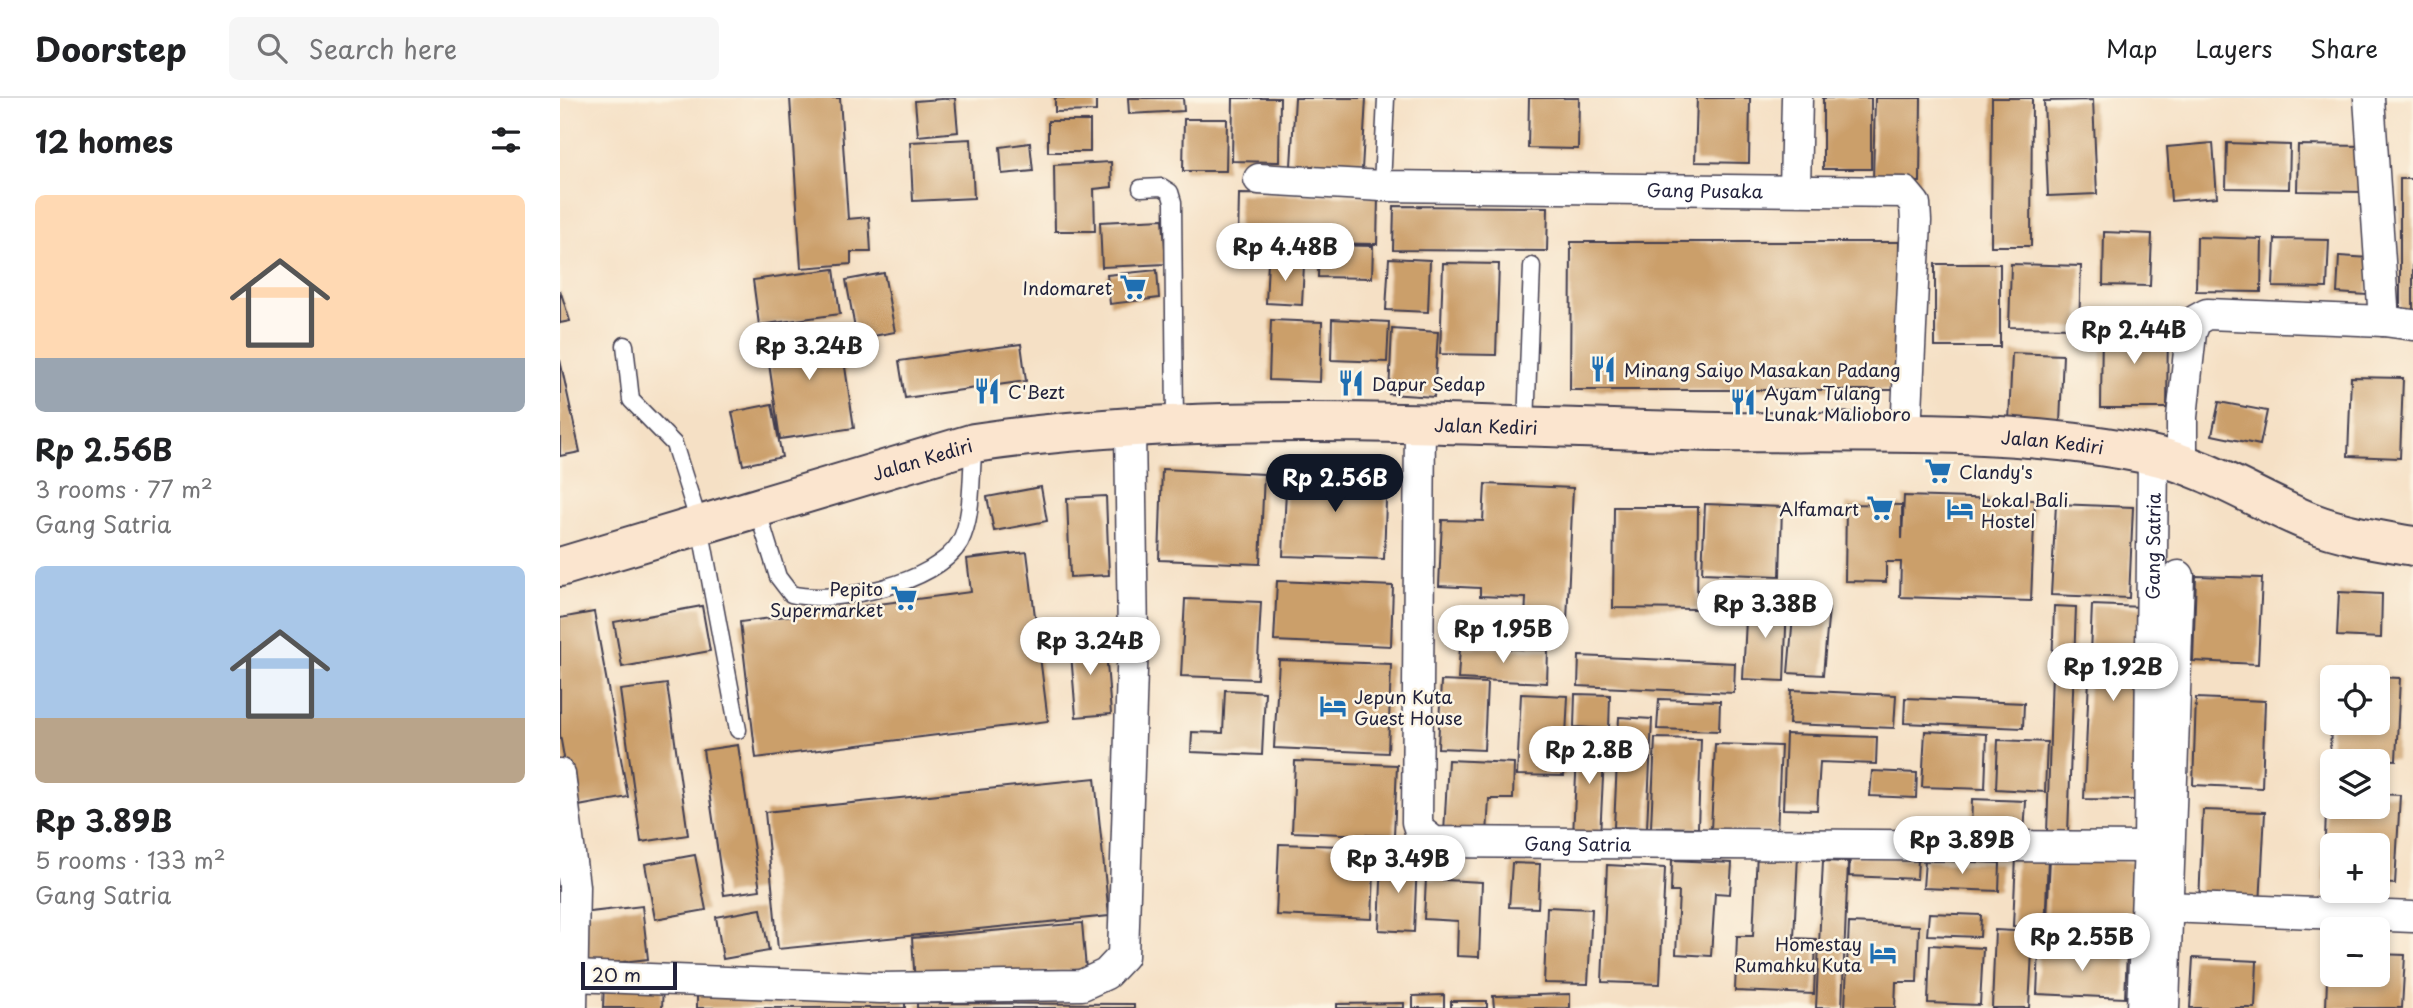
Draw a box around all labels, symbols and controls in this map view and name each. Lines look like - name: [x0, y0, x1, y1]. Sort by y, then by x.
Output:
- search box: [229, 17, 719, 80]
- text: Doorstep: [35, 23, 187, 73]
- icon: search: [253, 29, 291, 67]
- text: Search here: [309, 29, 457, 68]
- text: Map: [2106, 30, 2157, 66]
- text: Layers: [2195, 30, 2272, 66]
- text: Share: [2310, 30, 2378, 66]
- text: 12 homes: [35, 118, 173, 163]
- icon: filters: [487, 121, 525, 159]
- street label: Gang Pusaka: [1646, 176, 1764, 204]
- pin: Rp 4.48B: [1213, 223, 1357, 283]
- text: Rp 4.48B: [1232, 228, 1338, 263]
- icon: home: [217, 240, 343, 366]
- supermarket icon: Indomaret: [1118, 272, 1148, 302]
- place label: Indomaret: [1022, 274, 1112, 301]
- pin: Rp 2.44B: [2062, 306, 2206, 366]
- text: Rp 2.44B: [2081, 311, 2187, 346]
- pin: Rp 3.24B: [737, 322, 881, 382]
- text: Rp 3.24B: [755, 327, 863, 362]
- restaurant icon: Minang Saiyo Masakan Padang: [1588, 354, 1618, 384]
- place label: Minang Saiyo Masakan Padang: [1624, 356, 1901, 383]
- restaurant icon: Dapur Sedap: [1336, 368, 1366, 398]
- place label: Dapur Sedap: [1372, 370, 1485, 397]
- restaurant icon: C'Bezt: [972, 376, 1002, 406]
- place label: C'Bezt: [1008, 378, 1065, 405]
- place label: Ayam Tulang Lunak Malioboro: [1764, 379, 1911, 427]
- restaurant icon: Ayam Tulang Lunak Malioboro: [1728, 387, 1758, 417]
- street label: Jalan Kediri: [1434, 410, 1538, 440]
- street label: Jalan Kediri: [2000, 423, 2106, 460]
- text: Rp 2.56B: [35, 426, 173, 471]
- street label: Jalan Kediri: [869, 431, 976, 486]
- pin: Rp 2.56B: [1263, 454, 1407, 514]
- supermarket icon: Clandy's: [1923, 456, 1953, 486]
- place label: Clandy's: [1959, 458, 2033, 485]
- text: Rp 2.56B: [1282, 459, 1388, 494]
- text: 3 rooms · 77 m²: [35, 471, 213, 506]
- place label: Lokal Bali Hostel: [1981, 486, 2069, 534]
- street label: Gang Satria: [2138, 492, 2166, 600]
- supermarket icon: Alfamart: [1865, 493, 1895, 523]
- hotel icon: Lokal Bali Hostel: [1945, 494, 1975, 524]
- place label: Alfamart: [1779, 495, 1859, 522]
- text: Gang Satria: [35, 506, 171, 541]
- place label: Pepito Supermarket: [770, 575, 883, 623]
- pin: Rp 3.38B: [1693, 580, 1837, 640]
- supermarket icon: Pepito Supermarket: [889, 583, 919, 613]
- text: Rp 3.38B: [1713, 585, 1817, 620]
- pin: Rp 1.95B: [1431, 606, 1575, 665]
- text: Rp 1.95B: [1454, 610, 1552, 645]
- icon: home: [217, 611, 343, 737]
- pin: Rp 3.24B: [1018, 618, 1162, 677]
- text: Rp 3.24B: [1036, 622, 1144, 657]
- pin: Rp 1.92B: [2041, 644, 2185, 703]
- text: Rp 1.92B: [2063, 648, 2163, 683]
- map controls: [2320, 665, 2390, 987]
- button: locate: [2320, 665, 2390, 735]
- place label: Jepun Kuta Guest House: [1354, 683, 1463, 731]
- hotel icon: Jepun Kuta Guest House: [1318, 691, 1348, 721]
- pin: Rp 2.8B: [1524, 726, 1654, 786]
- text: Rp 2.8B: [1545, 731, 1633, 766]
- button: layers: [2320, 749, 2390, 819]
- text: Rp 3.89B: [35, 797, 172, 842]
- pin: Rp 3.89B: [1890, 816, 2034, 876]
- text: Rp 3.89B: [1909, 821, 2015, 856]
- street label: Gang Satria: [1524, 829, 1632, 857]
- button: +: [2320, 833, 2390, 903]
- pin: Rp 3.49B: [1326, 836, 1470, 895]
- text: Rp 3.49B: [1346, 840, 1450, 875]
- text: 5 rooms · 133 m²: [35, 842, 226, 877]
- text: Gang Satria: [35, 877, 171, 912]
- pin: Rp 2.55B: [2010, 914, 2154, 973]
- button: −: [2320, 917, 2390, 987]
- text: Rp 2.55B: [2030, 918, 2134, 953]
- place label: Homestay Rumahku Kuta: [1734, 930, 1863, 978]
- hotel icon: Homestay Rumahku Kuta: [1868, 938, 1898, 968]
- scale bar: [581, 959, 677, 991]
- text: 20 m: [592, 960, 641, 988]

